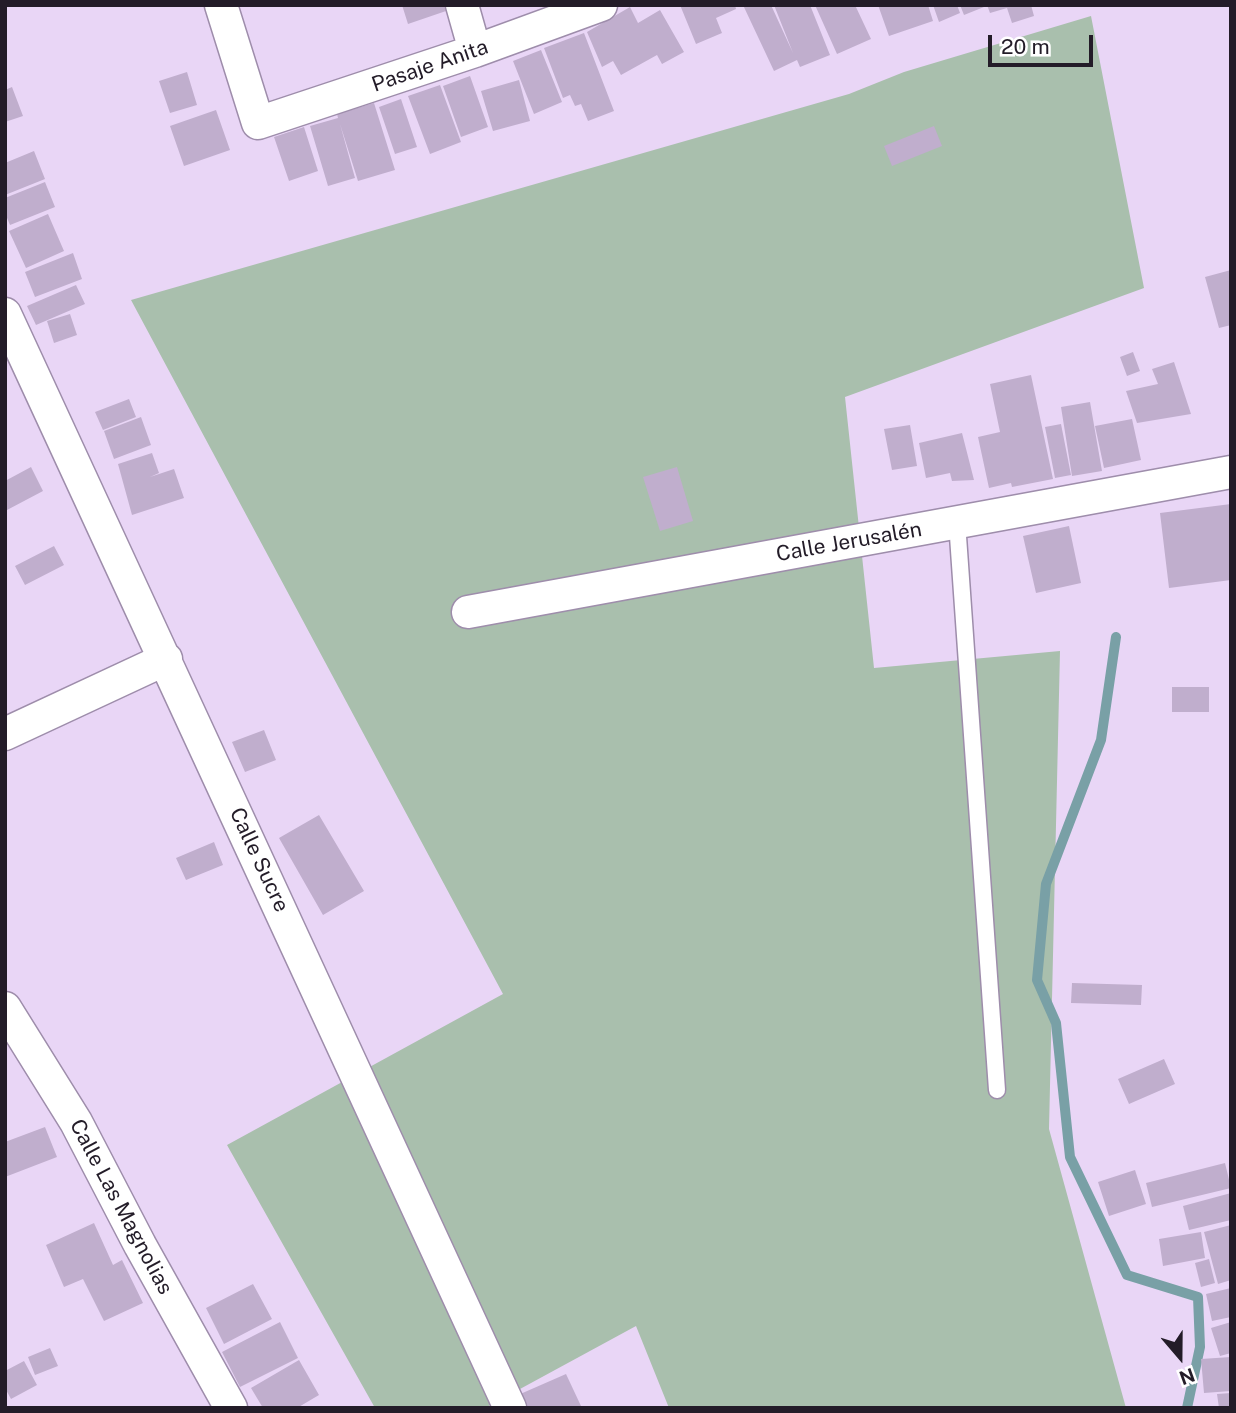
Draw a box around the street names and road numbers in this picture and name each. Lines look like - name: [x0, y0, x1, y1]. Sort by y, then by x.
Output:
- street label: Pasaje Anita: [369, 34, 491, 98]
- street label: Calle Jerusalén: [774, 517, 924, 567]
- street label: Calle Sucre: [224, 804, 294, 916]
- street label: Calle Las Magnolias: [64, 1115, 178, 1299]

